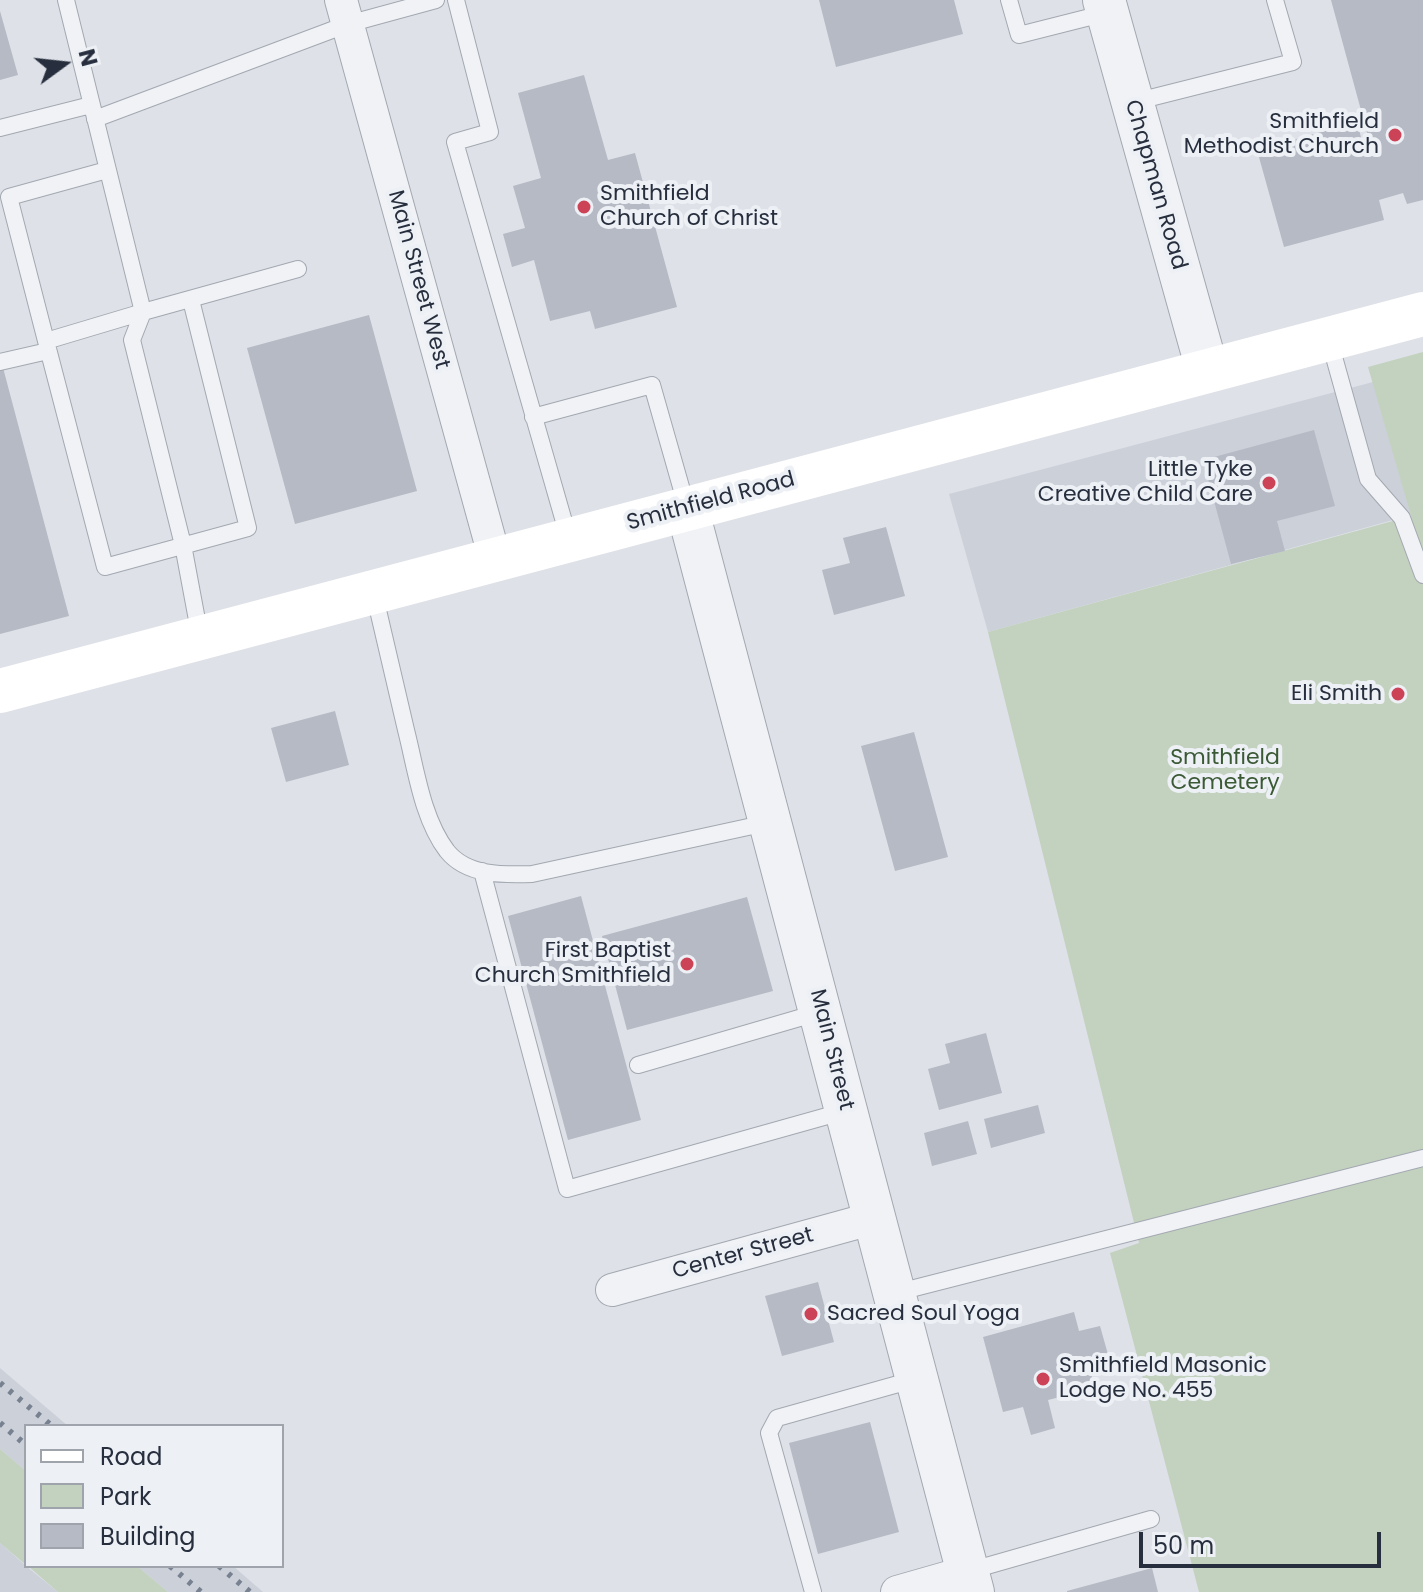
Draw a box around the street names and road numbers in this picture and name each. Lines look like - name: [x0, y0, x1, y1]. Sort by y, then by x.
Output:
- street label: Chapman Road: [1118, 97, 1192, 273]
- street label: Main Street West: [381, 188, 455, 372]
- street label: Smithfield Road: [624, 467, 798, 537]
- street label: Main Street: [803, 987, 859, 1113]
- street label: Center Street: [670, 1223, 816, 1285]

